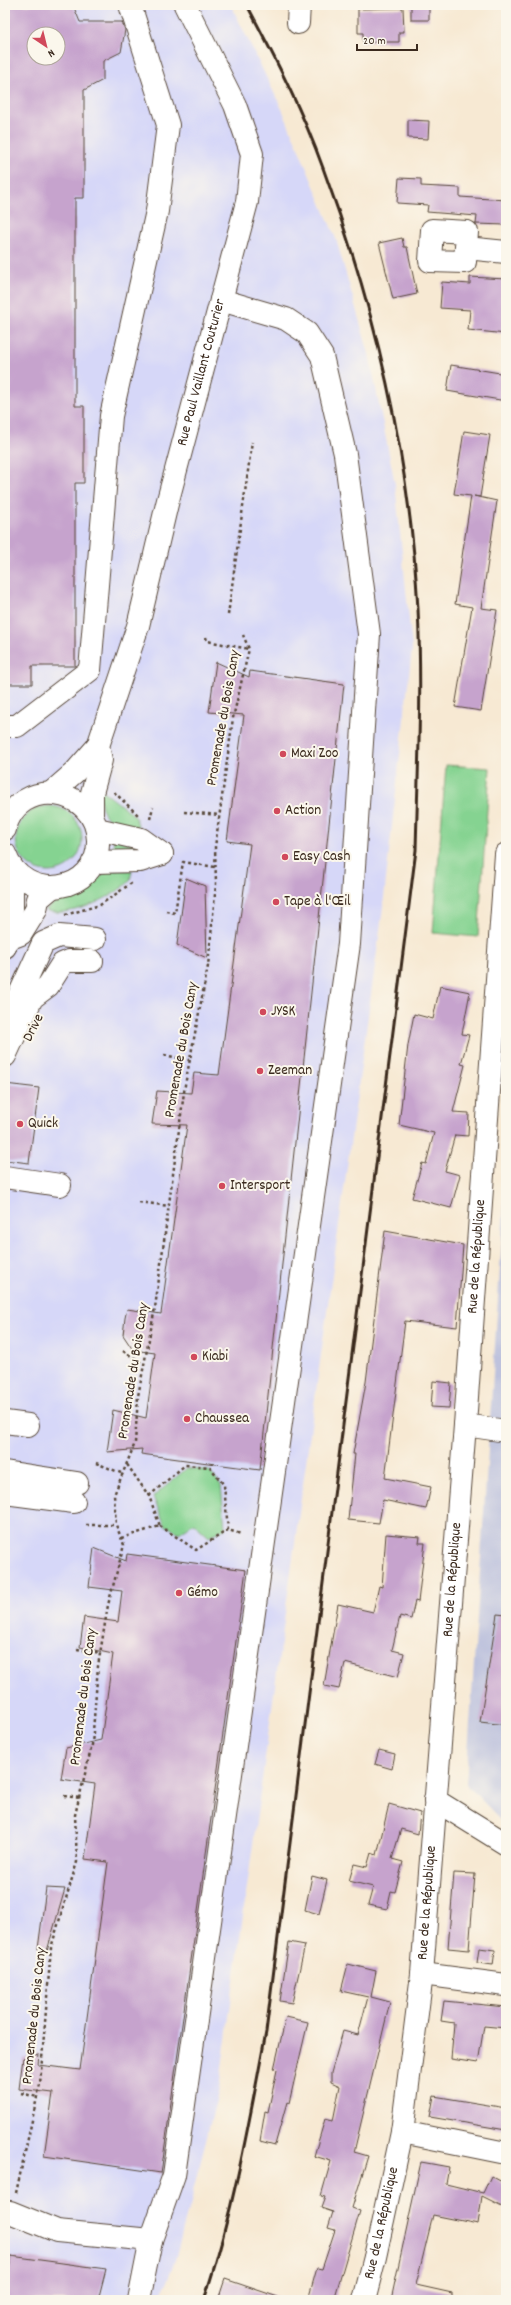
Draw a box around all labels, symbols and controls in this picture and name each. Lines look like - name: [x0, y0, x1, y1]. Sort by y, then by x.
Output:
- north arrow: [26, 26, 66, 66]
- scale bar: [357, 26, 417, 52]
- text: 20 m: [363, 33, 386, 50]
- text: N: [43, 44, 57, 61]
- street label: Rue Paul Vaillant Couturier: [172, 296, 232, 449]
- street label: Promenade du Bois Cany: [201, 647, 247, 788]
- place label: Maxi Zoo: [291, 743, 339, 765]
- marker: Maxi Zoo: [278, 749, 288, 759]
- place label: Action: [285, 800, 321, 822]
- marker: Action: [272, 806, 282, 816]
- place label: Easy Cash: [293, 846, 350, 868]
- marker: Easy Cash: [280, 852, 290, 862]
- place label: Tape à l'Œil: [284, 891, 351, 913]
- marker: Tape à l'Œil: [271, 897, 281, 907]
- street label: Promenade du Bois Cany: [159, 979, 205, 1120]
- place label: JYSK: [271, 1001, 296, 1023]
- marker: JYSK: [258, 1007, 268, 1017]
- street label: Drive: [18, 1010, 50, 1046]
- place label: Zeeman: [268, 1060, 312, 1082]
- marker: Zeeman: [255, 1066, 265, 1076]
- place label: Quick: [28, 1113, 58, 1135]
- marker: Quick: [15, 1119, 25, 1129]
- place label: Intersport: [230, 1175, 291, 1197]
- marker: Intersport: [217, 1181, 227, 1191]
- street label: Rue de la République: [462, 1198, 492, 1315]
- street label: Promenade du Bois Cany: [112, 1300, 156, 1441]
- place label: Kiabi: [202, 1346, 228, 1368]
- marker: Kiabi: [189, 1352, 199, 1362]
- place label: Chaussea: [195, 1408, 250, 1430]
- marker: Chaussea: [182, 1414, 192, 1424]
- street label: Rue de la République: [437, 1521, 468, 1638]
- place label: Gémo: [187, 1582, 218, 1604]
- marker: Gémo: [174, 1588, 184, 1598]
- street label: Promenade du Bois Cany: [65, 1626, 103, 1767]
- street label: Rue de la République: [412, 1844, 443, 1961]
- street label: Promenade du Bois Cany: [17, 1945, 53, 2086]
- street label: Rue de la République: [359, 2164, 405, 2282]

